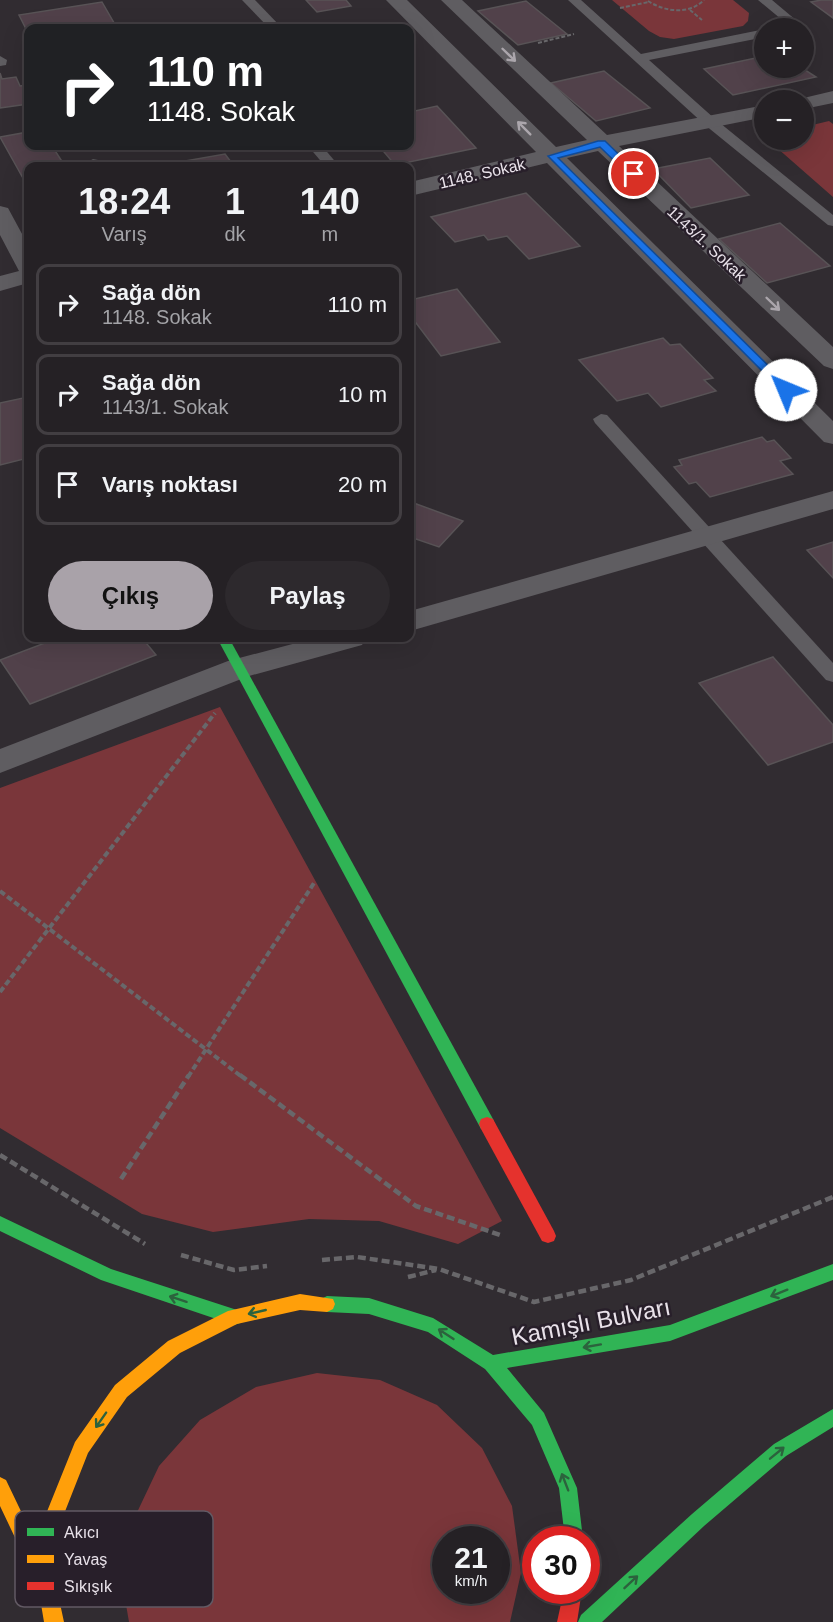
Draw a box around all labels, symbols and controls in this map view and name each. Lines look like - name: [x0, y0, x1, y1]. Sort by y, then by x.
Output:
- map controls: [754, 18, 814, 150]
- button: +: [754, 18, 814, 78]
- icon: right: [48, 48, 126, 126]
- text: 110 m: [147, 48, 264, 95]
- one-way arrow: [501, 48, 516, 62]
- button: −: [754, 90, 814, 150]
- text: 1148. Sokak: [147, 97, 295, 127]
- one-way arrow: [516, 120, 531, 135]
- pin: [608, 148, 659, 199]
- street label: 1148. Sokak: [437, 155, 528, 192]
- icon: arrive: [617, 157, 650, 190]
- text: 18:24: [78, 181, 170, 222]
- text: 1: [225, 181, 245, 222]
- text: 140: [300, 181, 360, 222]
- street label: 1143/1. Sokak: [664, 203, 750, 285]
- text: Varış: [102, 223, 147, 245]
- text: dk: [224, 223, 246, 245]
- text: m: [321, 223, 338, 245]
- text: Sağa dön: [102, 280, 201, 305]
- icon: right: [51, 288, 84, 321]
- text: 110 m: [327, 292, 387, 317]
- one-way arrow: [765, 297, 780, 311]
- text: 1148. Sokak: [102, 306, 212, 328]
- position arrow: [754, 358, 818, 422]
- text: Sağa dön: [102, 370, 201, 395]
- icon: right: [51, 378, 84, 411]
- text: 10 m: [338, 382, 387, 407]
- text: 1143/1. Sokak: [102, 396, 228, 418]
- icon: arrive: [51, 468, 84, 501]
- text: Varış noktası: [102, 472, 238, 497]
- text: 20 m: [338, 472, 387, 497]
- button: Çıkış: [48, 561, 213, 630]
- button: Paylaş: [225, 561, 390, 630]
- one-way arrow: [770, 1288, 788, 1299]
- one-way arrow: [169, 1293, 188, 1304]
- street label: Kamışlı Bulvarı: [509, 1293, 673, 1350]
- one-way arrow: [248, 1307, 268, 1318]
- one-way arrow: [438, 1328, 454, 1340]
- one-way arrow: [583, 1341, 602, 1352]
- one-way arrow: [95, 1411, 107, 1427]
- one-way arrow: [769, 1447, 785, 1460]
- one-way arrow: [559, 1473, 570, 1491]
- legend: [15, 1511, 213, 1607]
- text: Akıcı: [64, 1524, 100, 1541]
- speed limit sign: 30: [522, 1526, 600, 1604]
- text: 21: [454, 1541, 488, 1574]
- text: Yavaş: [64, 1551, 107, 1568]
- text: km/h: [455, 1572, 487, 1589]
- one-way arrow: [623, 1575, 638, 1589]
- text: Sıkışık: [64, 1578, 113, 1595]

